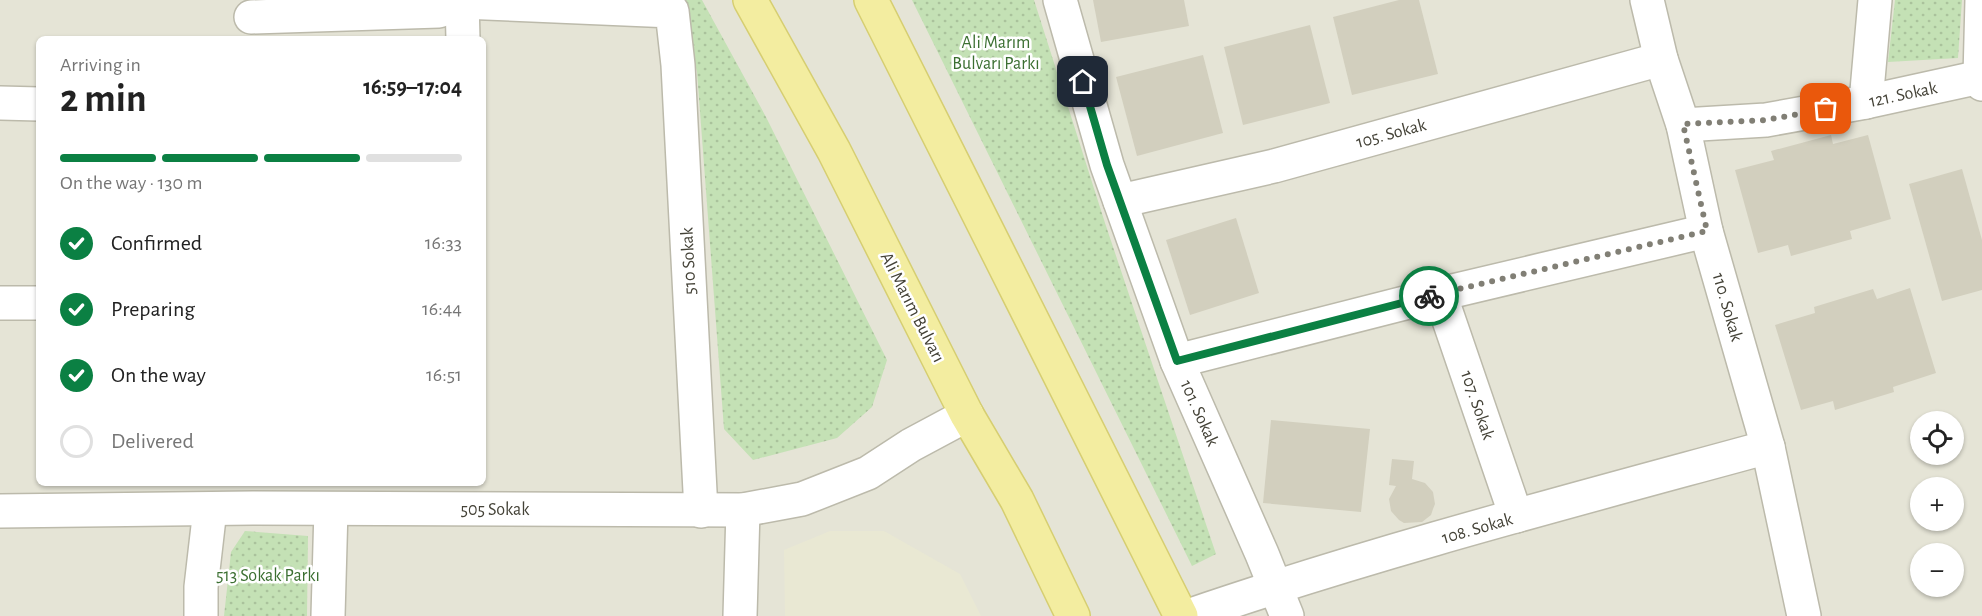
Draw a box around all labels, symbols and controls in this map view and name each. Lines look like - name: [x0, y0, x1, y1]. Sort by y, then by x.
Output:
- park label: Ali Marım Bulvarı Parkı: [952, 34, 1040, 73]
- text: Arriving in: [60, 55, 141, 75]
- pin: [1057, 56, 1108, 107]
- icon: home: [1066, 65, 1099, 98]
- text: 16:59–17:04: [363, 76, 462, 98]
- street label: 121. Sokak: [1868, 79, 1940, 111]
- text: 2 min: [60, 80, 147, 119]
- pin: [1800, 83, 1851, 134]
- icon: bag: [1809, 92, 1842, 125]
- street label: 105. Sokak: [1354, 116, 1429, 152]
- text: On the way · 130 m: [60, 173, 202, 193]
- street label: 510 Sokak: [678, 226, 700, 295]
- icon: check: [60, 227, 93, 260]
- text: Confirmed: [111, 232, 202, 254]
- text: 16:33: [425, 233, 462, 253]
- street label: Ali Marım Bulvarı: [877, 250, 948, 365]
- courier: [1399, 266, 1459, 326]
- street label: 110. Sokak: [1709, 271, 1746, 344]
- icon: bike: [1413, 280, 1446, 313]
- icon: check: [60, 293, 93, 326]
- text: Preparing: [111, 298, 195, 320]
- text: 16:44: [422, 299, 462, 319]
- icon: check: [60, 359, 93, 392]
- text: On the way: [111, 364, 206, 386]
- text: 16:51: [426, 365, 462, 385]
- street label: 107. Sokak: [1457, 369, 1497, 443]
- street label: 101. Sokak: [1177, 378, 1222, 450]
- map controls: [1910, 411, 1964, 597]
- button: locate: [1910, 411, 1964, 465]
- text: Delivered: [111, 430, 194, 452]
- button: +: [1910, 477, 1964, 531]
- street label: 505 Sokak: [461, 501, 530, 519]
- street label: 108. Sokak: [1440, 510, 1515, 548]
- button: −: [1910, 543, 1964, 597]
- park label: 513 Sokak Parkı: [216, 567, 320, 585]

